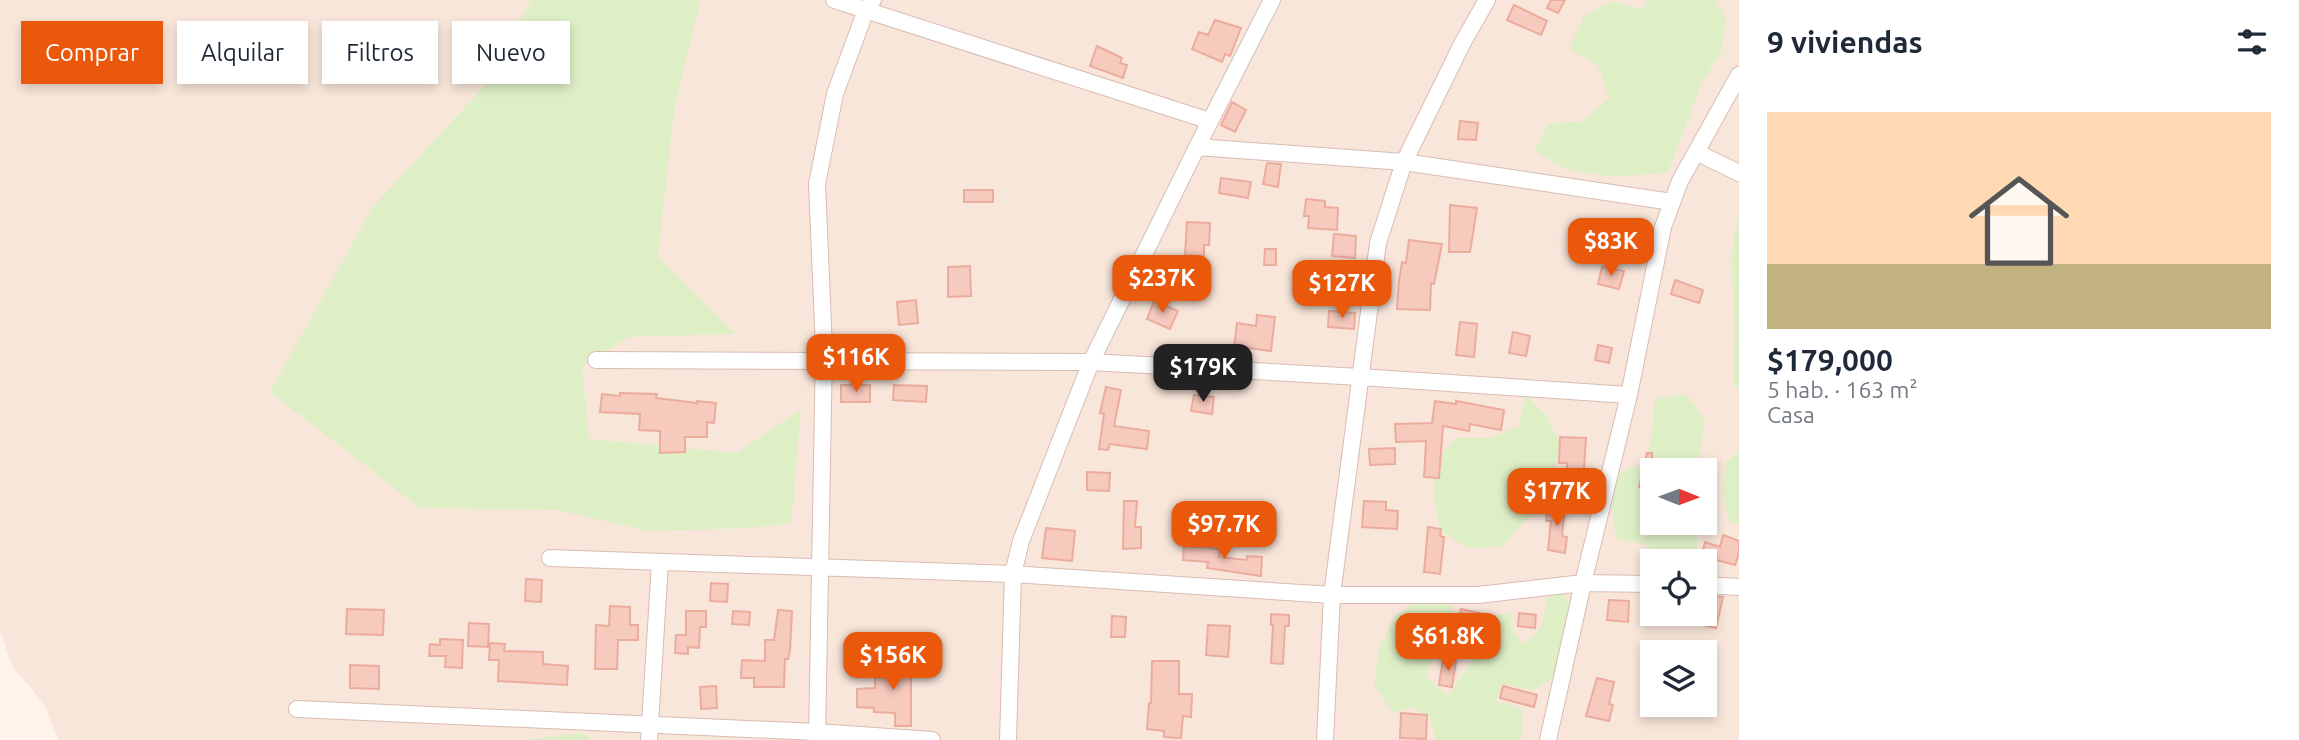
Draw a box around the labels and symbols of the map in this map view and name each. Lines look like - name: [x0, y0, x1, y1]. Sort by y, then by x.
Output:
- pin: $83K: [1570, 218, 1652, 278]
- pin: $237K: [1113, 256, 1211, 315]
- pin: $127K: [1293, 260, 1391, 320]
- pin: $116K: [807, 334, 905, 394]
- pin: $179K: [1154, 344, 1252, 404]
- north arrow: [1640, 458, 1717, 536]
- pin: $177K: [1508, 468, 1606, 528]
- pin: $97.7K: [1167, 502, 1281, 561]
- pin: $61.8K: [1391, 614, 1505, 673]
- pin: $156K: [844, 632, 942, 692]

